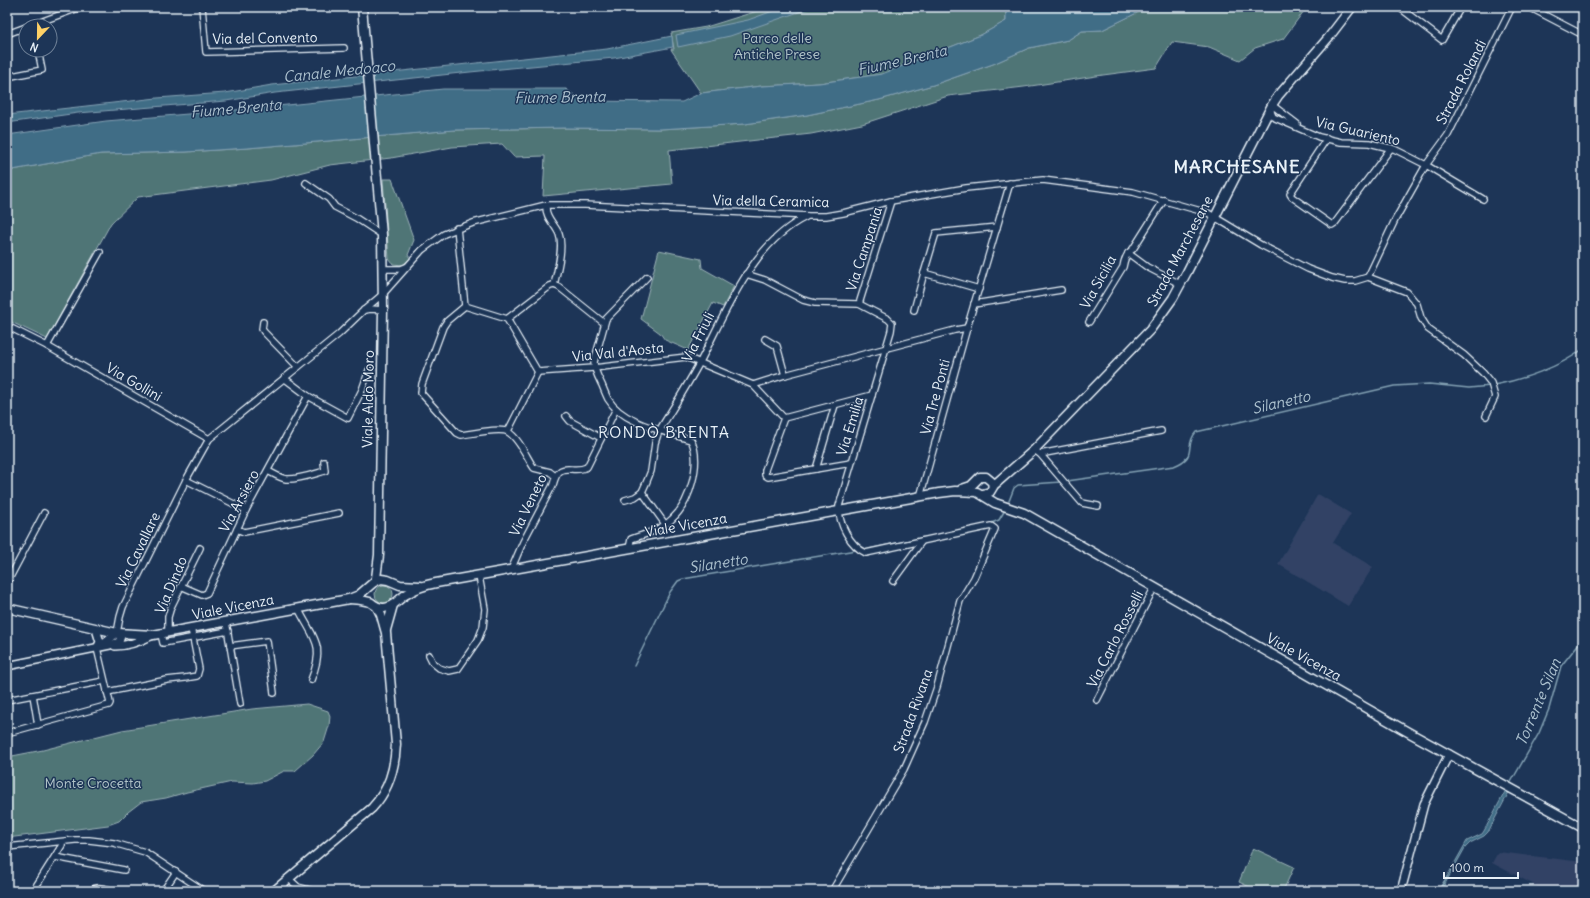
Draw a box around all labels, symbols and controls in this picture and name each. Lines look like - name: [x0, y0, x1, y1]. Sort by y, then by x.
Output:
- north arrow: [18, 18, 58, 58]
- street label: Via del Convento: [212, 28, 318, 48]
- park label: Parco delle Antiche Prese: [734, 29, 820, 63]
- street label: Strada Rolandi: [1432, 37, 1490, 127]
- text: N: [28, 39, 40, 55]
- water label: Fiume Brenta: [855, 40, 950, 80]
- water label: Canale Medoaco: [282, 56, 397, 86]
- water label: Fiume Brenta: [514, 87, 607, 107]
- water label: Fiume Brenta: [190, 94, 284, 121]
- street label: Via Guariento: [1314, 113, 1402, 150]
- district label: MARCHESANE: [1173, 155, 1301, 178]
- street label: Via della Ceramica: [712, 191, 830, 211]
- street label: Strada Marchesane: [1143, 193, 1217, 309]
- street label: Via Campania: [842, 204, 886, 294]
- street label: Via Sicilia: [1076, 252, 1120, 312]
- street label: Via Friuli: [678, 309, 718, 365]
- street label: Via Val d'Aosta: [571, 338, 665, 366]
- street label: Viale Aldo Moro: [358, 350, 378, 448]
- street label: Via Tre Ponti: [916, 357, 954, 437]
- street label: Via Gollini: [103, 359, 165, 405]
- water label: Silanetto: [1250, 386, 1313, 418]
- street label: Via Emilia: [832, 394, 868, 458]
- district label: RONDÒ BRENTA: [598, 422, 730, 442]
- street label: Via Arsiero: [215, 466, 263, 535]
- street label: Via Veneto: [505, 471, 551, 539]
- street label: Via Cavallare: [112, 509, 164, 591]
- street label: Viale Vicenza: [644, 509, 728, 541]
- water label: Silanetto: [687, 549, 750, 577]
- street label: Via Dindo: [151, 554, 191, 616]
- street label: Via Carlo Rosselli: [1083, 587, 1147, 691]
- street label: Viale Vicenza: [191, 590, 275, 624]
- street label: Viale Vicenza: [1263, 629, 1345, 685]
- water label: Torrente Silan: [1511, 655, 1565, 748]
- street label: Strada Rivana: [889, 666, 937, 756]
- park label: Monte Crocetta: [45, 774, 141, 792]
- scale bar: [1444, 854, 1518, 880]
- text: 100 m: [1450, 860, 1484, 875]

